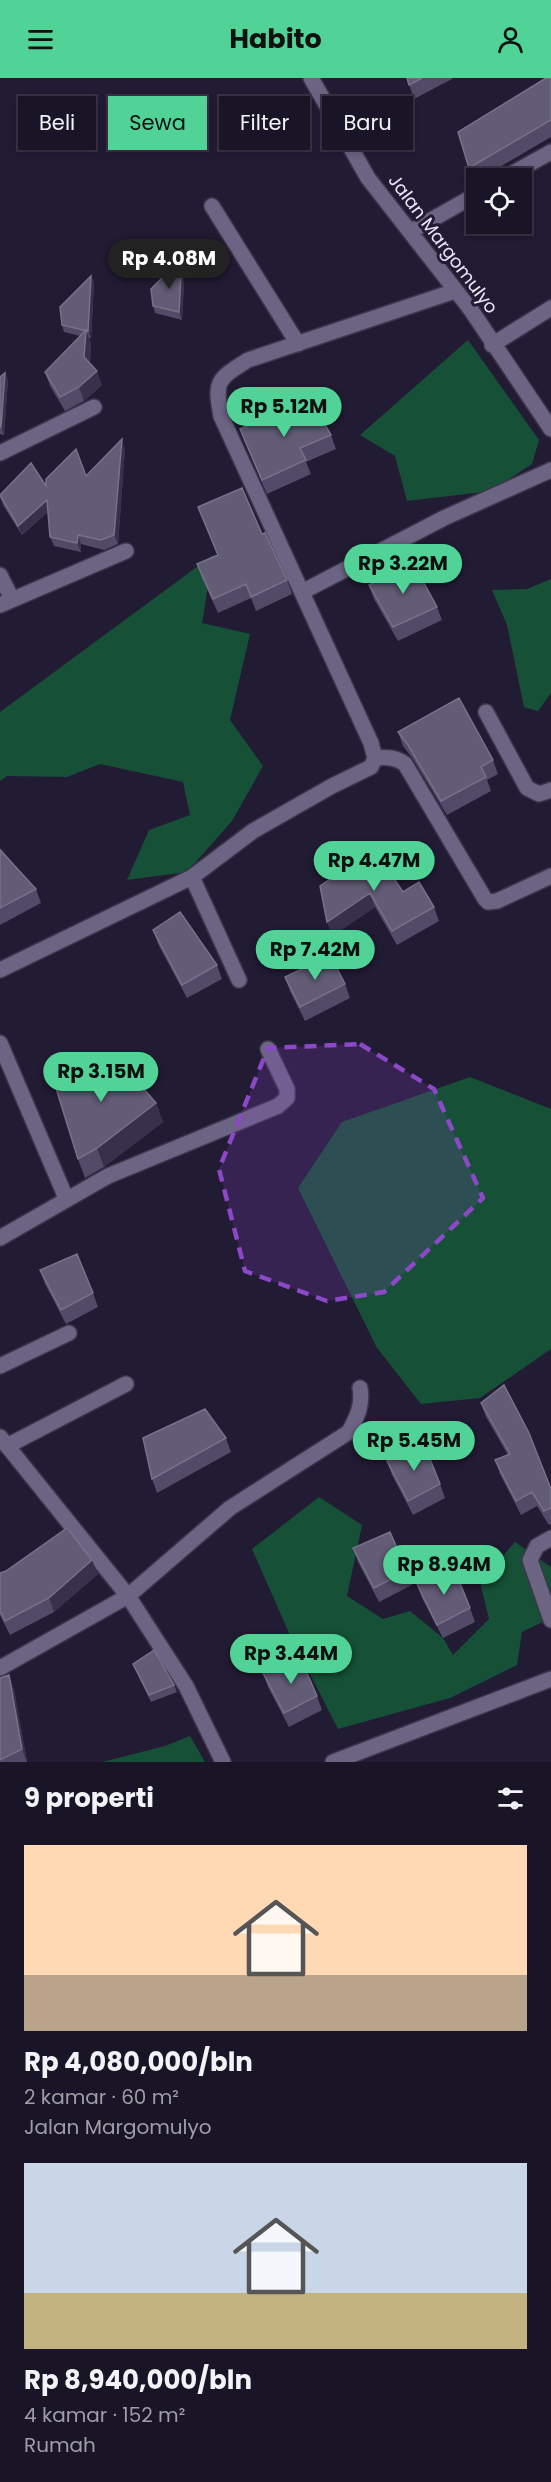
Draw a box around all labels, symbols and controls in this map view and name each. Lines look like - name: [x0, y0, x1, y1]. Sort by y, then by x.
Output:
- text: Habito: [229, 20, 322, 57]
- icon: menu: [24, 23, 57, 56]
- icon: person: [494, 23, 527, 56]
- chip: Beli: [18, 96, 96, 150]
- chip: Sewa: [108, 96, 207, 150]
- chip: Filter: [219, 96, 310, 150]
- chip: Baru: [322, 96, 413, 150]
- map controls: [466, 168, 532, 234]
- button: locate: [466, 168, 532, 234]
- street label: Jalan Margomulyo: [383, 169, 504, 319]
- pin: Rp 4.08M: [107, 239, 231, 290]
- text: Rp 4.08M: [122, 244, 216, 272]
- pin: Rp 5.12M: [222, 387, 346, 438]
- text: Rp 5.12M: [241, 392, 327, 420]
- pin: Rp 3.22M: [341, 544, 465, 595]
- text: Rp 3.22M: [358, 549, 448, 577]
- pin: Rp 4.47M: [312, 841, 436, 892]
- text: Rp 4.47M: [328, 846, 420, 874]
- pin: Rp 7.42M: [253, 930, 377, 981]
- text: Rp 7.42M: [270, 935, 360, 963]
- pin: Rp 3.15M: [39, 1052, 163, 1103]
- text: Rp 3.15M: [57, 1057, 145, 1085]
- pin: Rp 5.45M: [352, 1421, 476, 1472]
- text: Rp 5.45M: [367, 1426, 461, 1454]
- pin: Rp 8.94M: [382, 1545, 506, 1596]
- text: Rp 8.94M: [397, 1550, 491, 1578]
- pin: Rp 3.44M: [229, 1634, 353, 1685]
- text: Rp 3.44M: [244, 1639, 338, 1667]
- text: 9 properti: [24, 1780, 154, 1816]
- icon: filters: [494, 1782, 527, 1815]
- icon: home: [222, 1884, 330, 1992]
- text: Rp 4,080,000/bln: [24, 2044, 253, 2080]
- text: 2 kamar · 60 m²: [24, 2083, 179, 2111]
- text: Jalan Margomulyo: [24, 2113, 212, 2141]
- icon: home: [222, 2202, 330, 2310]
- text: Rp 8,940,000/bln: [24, 2362, 252, 2398]
- text: 4 kamar · 152 m²: [24, 2401, 185, 2429]
- text: Rumah: [24, 2431, 96, 2459]

